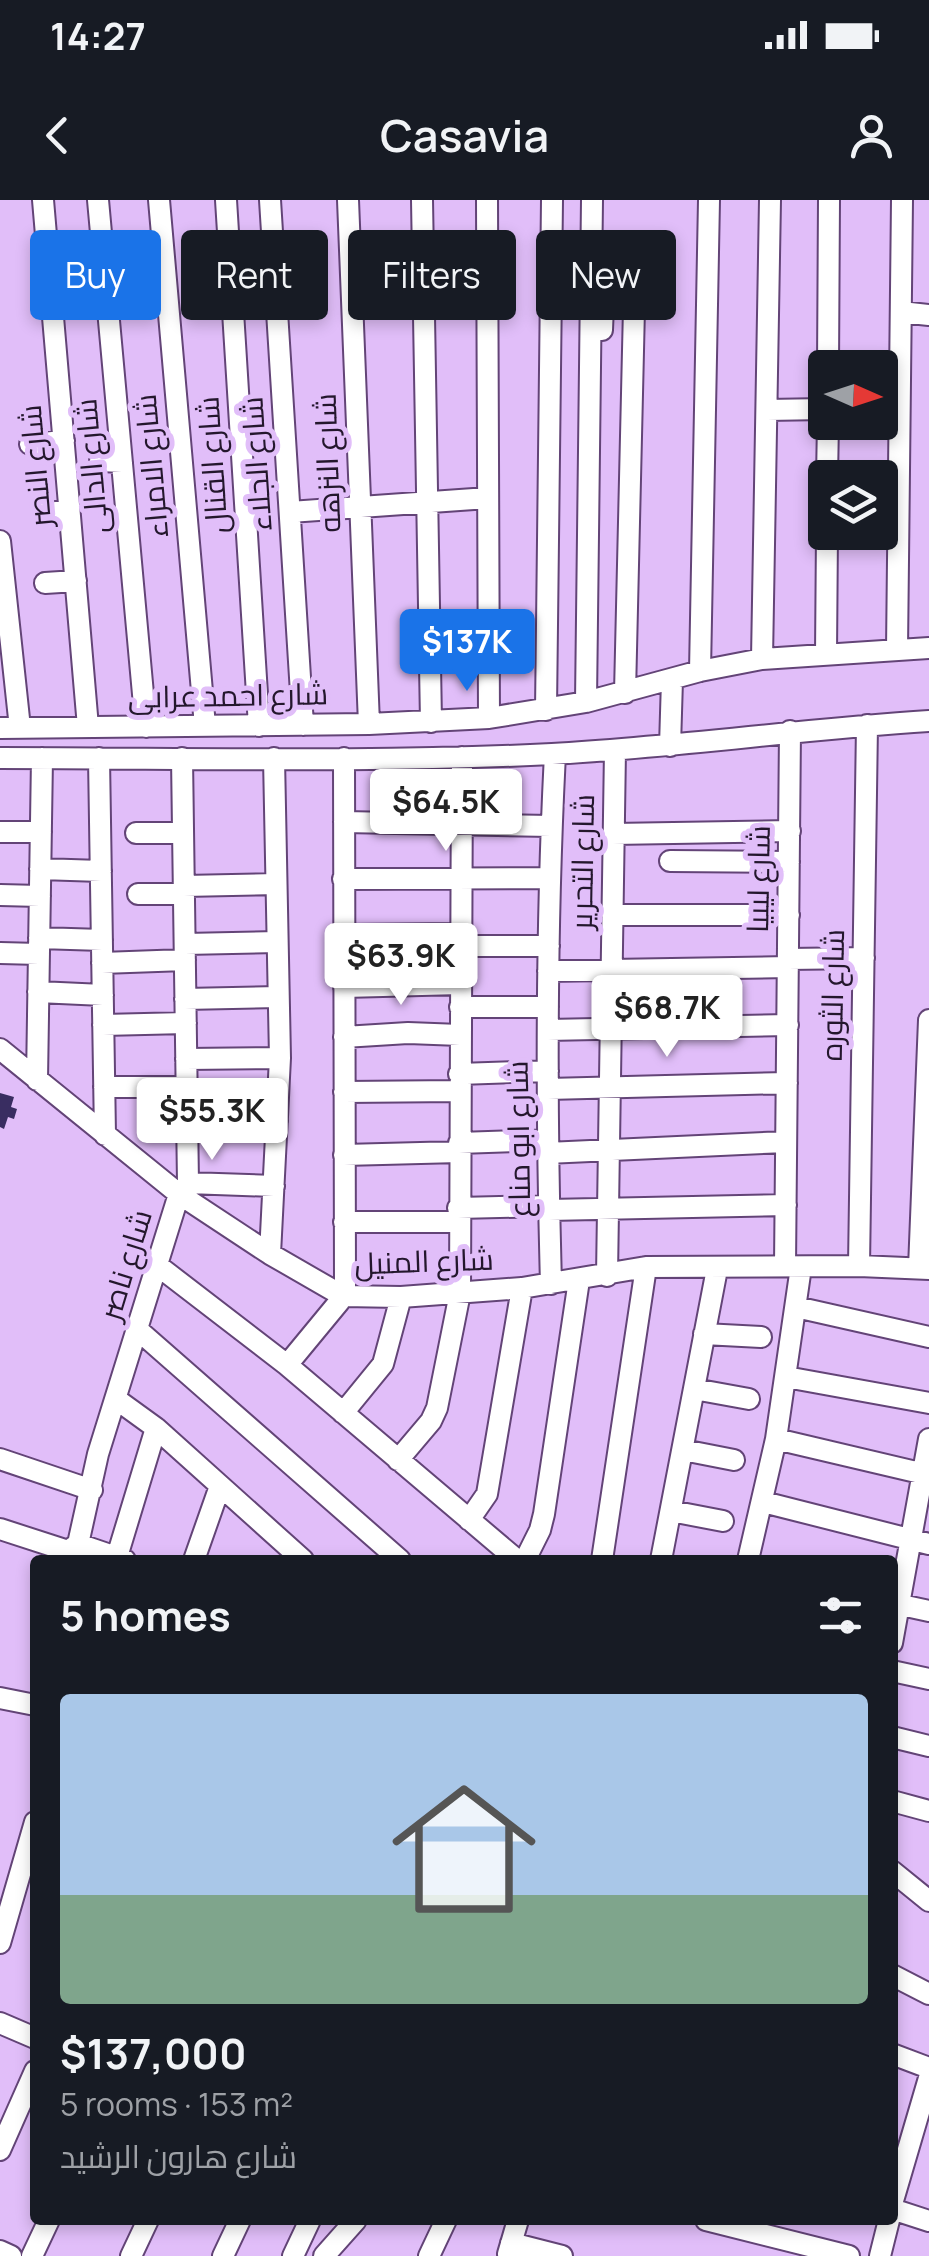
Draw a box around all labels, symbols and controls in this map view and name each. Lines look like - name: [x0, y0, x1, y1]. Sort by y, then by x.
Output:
- text: 14:27: [50, 9, 146, 61]
- text: Casavia: [380, 104, 549, 166]
- icon: back: [30, 108, 85, 163]
- icon: person: [844, 108, 899, 163]
- chip: Buy: [30, 230, 161, 320]
- chip: Rent: [181, 230, 328, 320]
- chip: Filters: [348, 230, 516, 320]
- chip: New: [536, 230, 676, 320]
- north arrow: [808, 350, 898, 440]
- map controls: [808, 350, 898, 550]
- street label: شارع الامراء: [124, 392, 178, 540]
- street label: شارع النزهه: [304, 393, 350, 533]
- street label: شارع القنال: [186, 395, 238, 535]
- street label: شارع الجلاء: [230, 395, 282, 533]
- street label: شارع الدالى: [64, 397, 118, 535]
- street label: شارع النصر: [9, 403, 61, 531]
- button: layers: [808, 460, 898, 550]
- pin: $137K: [397, 609, 537, 694]
- text: $137K: [422, 619, 512, 663]
- street label: شارع احمد عرابى: [127, 672, 329, 718]
- pin: $64.5K: [365, 769, 527, 854]
- text: $64.5K: [392, 779, 500, 823]
- street label: شارع التحرير: [560, 794, 604, 932]
- street label: شارع ليبيا: [736, 825, 780, 933]
- pin: $63.9K: [320, 923, 482, 1008]
- street label: شارع الثوره: [810, 929, 854, 1061]
- text: $63.9K: [347, 933, 455, 977]
- pin: $68.7K: [586, 975, 748, 1060]
- text: $68.7K: [613, 985, 721, 1029]
- street label: شارع ابو مناع: [496, 1060, 540, 1218]
- pin: $55.3K: [131, 1078, 293, 1163]
- text: $55.3K: [159, 1088, 265, 1132]
- street label: شارع ناصر: [88, 1204, 162, 1327]
- street label: شارع المنيل: [354, 1238, 494, 1284]
- text: 5 homes: [60, 1586, 231, 1644]
- icon: filters: [813, 1588, 868, 1643]
- icon: home: [374, 1759, 554, 1939]
- text: $137,000: [60, 2024, 247, 2082]
- text: 5 rooms · 153 m²: [60, 2082, 293, 2126]
- text: شارع هارون الرشيد: [60, 2134, 297, 2178]

